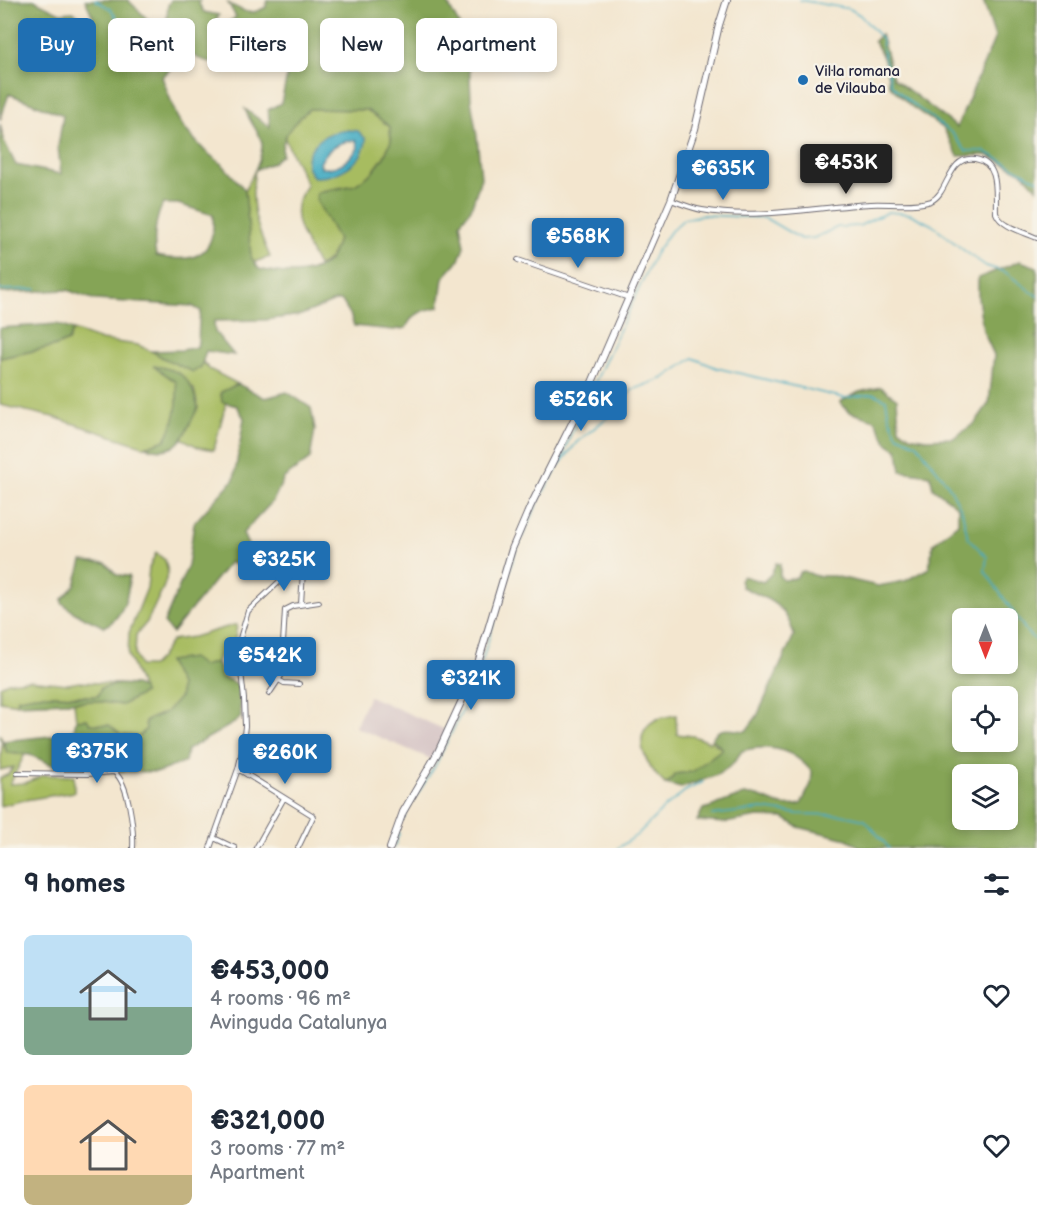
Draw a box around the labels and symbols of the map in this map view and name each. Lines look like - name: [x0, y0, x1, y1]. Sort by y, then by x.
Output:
- place label: Vil·la romana de Vilauba: [815, 62, 900, 98]
- marker: Vil·la romana de Vilauba: [796, 73, 810, 87]
- pin: €453K: [804, 144, 888, 195]
- pin: €635K: [681, 150, 765, 201]
- pin: €568K: [536, 218, 620, 269]
- pin: €526K: [539, 381, 623, 432]
- pin: €325K: [242, 541, 326, 592]
- north arrow: [952, 608, 1018, 674]
- pin: €542K: [228, 637, 312, 688]
- pin: €321K: [429, 660, 513, 711]
- pin: €375K: [55, 733, 139, 784]
- pin: €260K: [243, 734, 327, 785]

